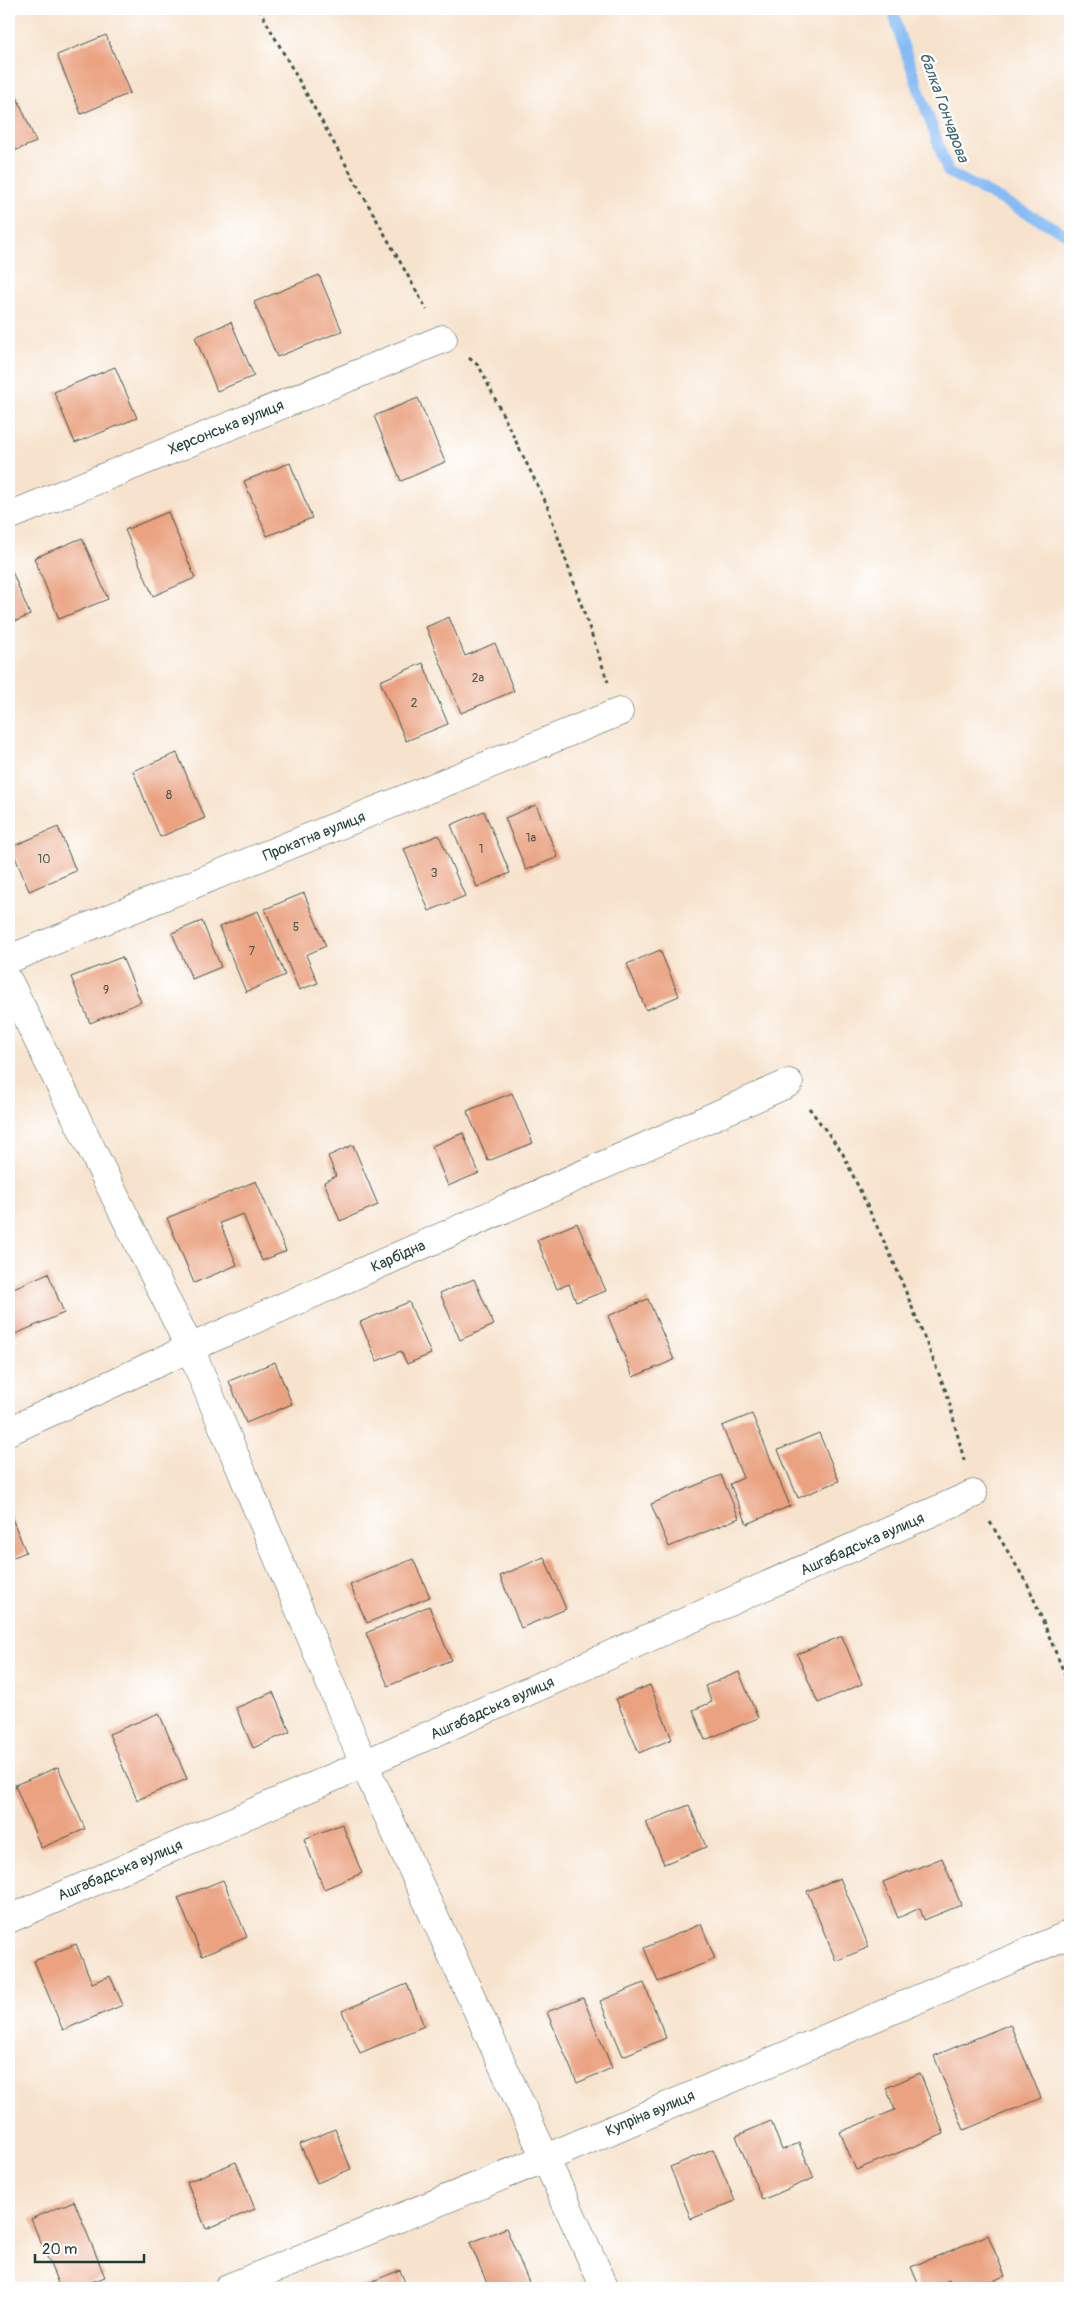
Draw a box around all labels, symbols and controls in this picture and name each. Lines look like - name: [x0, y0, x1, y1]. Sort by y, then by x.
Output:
- water label: балка Гончарова: [915, 50, 974, 166]
- street label: Херсонська вулиця: [166, 396, 287, 459]
- house number: 2а: [472, 671, 485, 686]
- house number: 2: [411, 696, 418, 711]
- house number: 8: [166, 788, 172, 803]
- street label: Прокатна вулиця: [260, 807, 368, 866]
- house number: 1а: [526, 831, 537, 846]
- house number: 1: [479, 842, 483, 857]
- house number: 10: [38, 852, 50, 867]
- house number: 3: [431, 866, 438, 881]
- house number: 5: [293, 920, 299, 935]
- house number: 7: [249, 944, 256, 959]
- house number: 9: [103, 983, 109, 998]
- street label: Карбідна: [368, 1236, 428, 1277]
- street label: Ашгабадська вулиця: [797, 1509, 927, 1580]
- street label: Ашгабадська вулиця: [427, 1673, 557, 1744]
- street label: Ашгабадська вулиця: [55, 1836, 186, 1905]
- street label: Купріна вулиця: [603, 2086, 698, 2141]
- scale bar: [35, 2232, 144, 2264]
- text: 20 m: [42, 2240, 77, 2259]

